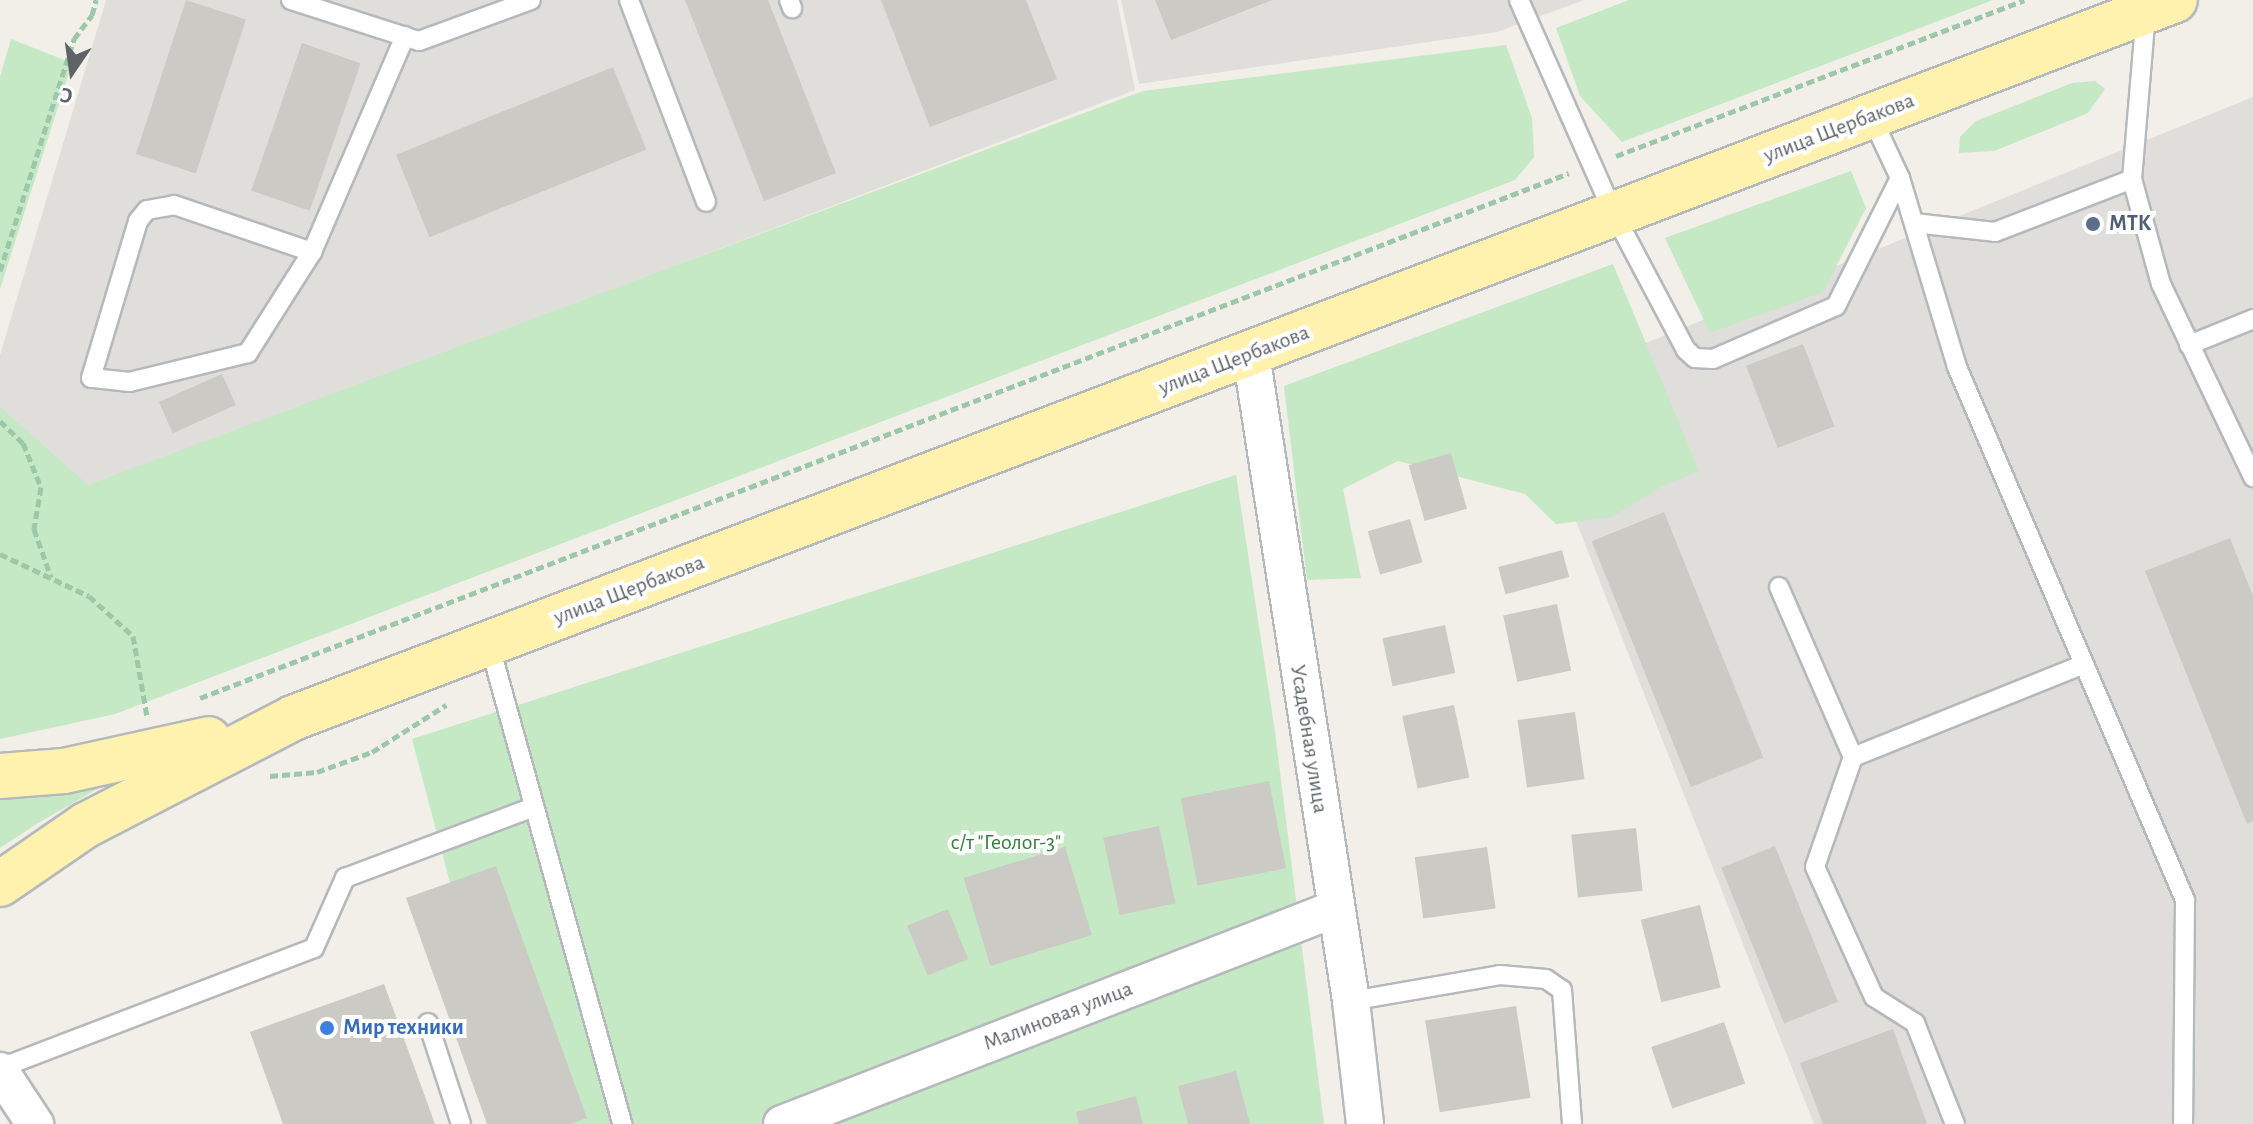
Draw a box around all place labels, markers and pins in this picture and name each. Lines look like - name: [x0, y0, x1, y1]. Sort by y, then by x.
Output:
- place label: МТК: [2109, 211, 2151, 237]
- marker: МТК: [2084, 215, 2102, 233]
- place label: Мир техники: [343, 1015, 464, 1041]
- marker: Мир техники: [318, 1019, 336, 1037]

